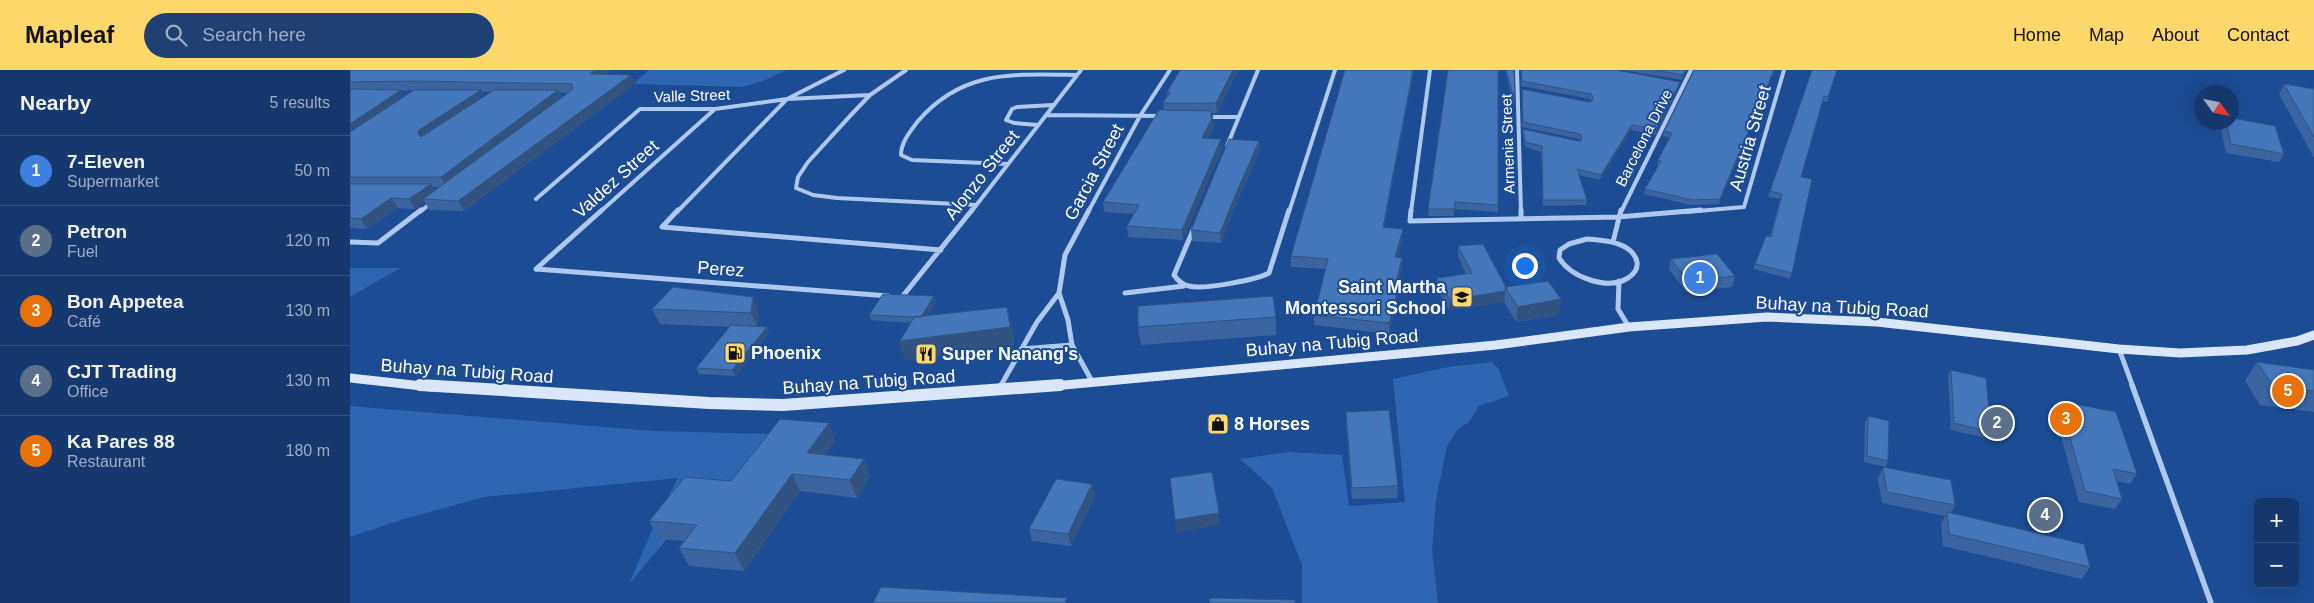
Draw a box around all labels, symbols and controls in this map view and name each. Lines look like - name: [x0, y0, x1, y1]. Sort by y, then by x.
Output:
- search box: [144, 13, 494, 58]
- text: Mapleaf: [25, 21, 114, 48]
- icon: search: [162, 21, 190, 49]
- text: Search here: [202, 24, 306, 45]
- text: Home: [2013, 25, 2061, 45]
- text: Map: [2089, 25, 2124, 45]
- text: About: [2152, 25, 2199, 45]
- text: Contact: [2227, 25, 2289, 45]
- street label: Austria Street: [1725, 83, 1775, 193]
- north arrow: [2194, 85, 2239, 130]
- street label: Valle Street: [653, 86, 731, 105]
- street label: Barcelona Drive: [1612, 86, 1675, 189]
- text: Nearby: [20, 91, 91, 114]
- street label: Armenia Street: [1497, 93, 1518, 194]
- text: 5 results: [270, 94, 330, 111]
- street label: Garcia Street: [1060, 120, 1128, 224]
- street label: Alonzo Street: [941, 126, 1023, 224]
- street label: Valdez Street: [570, 136, 662, 222]
- text: 7-Eleven: [67, 151, 145, 172]
- text: 1: [32, 162, 40, 179]
- text: 50 m: [294, 162, 330, 179]
- text: Supermarket: [67, 173, 159, 190]
- text: Petron: [67, 221, 127, 242]
- text: 2: [32, 232, 40, 249]
- text: 120 m: [286, 232, 330, 249]
- text: Fuel: [67, 243, 98, 260]
- your location: [1512, 253, 1538, 279]
- street label: Perez: [697, 257, 745, 281]
- pin: 1: [1684, 259, 1716, 297]
- place label: Saint Martha Montessori School: [1285, 277, 1447, 318]
- school or university icon: Saint Martha Montessori School: [1450, 285, 1474, 309]
- text: Bon Appetea: [67, 291, 183, 312]
- street label: Buhay na Tubig Road: [1755, 292, 1929, 322]
- text: 3: [32, 302, 40, 319]
- text: 130 m: [286, 302, 330, 319]
- text: Café: [67, 313, 101, 330]
- street label: Buhay na Tubig Road: [1245, 325, 1419, 361]
- fuel station icon: Phoenix: [723, 341, 747, 365]
- restaurant icon: Super Nanang's: [914, 342, 938, 366]
- place label: Phoenix: [751, 343, 821, 363]
- place label: Super Nanang's: [942, 344, 1078, 364]
- street label: Buhay na Tubig Road: [380, 355, 554, 387]
- text: CJT Trading: [67, 361, 177, 382]
- street label: Buhay na Tubig Road: [782, 366, 956, 398]
- text: 4: [32, 372, 40, 389]
- text: 130 m: [286, 372, 330, 389]
- pin: 5: [2272, 372, 2304, 410]
- text: Office: [67, 383, 109, 400]
- pin: 3: [2050, 400, 2082, 438]
- pin: 2: [1981, 404, 2013, 442]
- shop icon: 8 Horses: [1206, 412, 1230, 436]
- place label: 8 Horses: [1234, 414, 1310, 434]
- text: Ka Pares 88: [67, 431, 175, 452]
- text: 5: [32, 442, 40, 459]
- text: 180 m: [286, 442, 330, 459]
- text: Restaurant: [67, 453, 145, 470]
- pin: 4: [2029, 496, 2061, 534]
- map controls: [2254, 498, 2299, 588]
- button: +: [2254, 498, 2299, 543]
- button: −: [2254, 543, 2299, 588]

